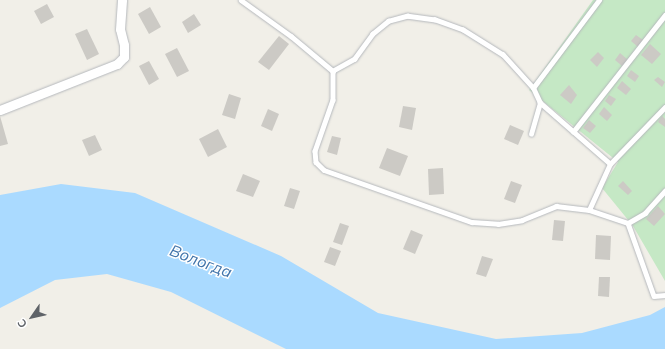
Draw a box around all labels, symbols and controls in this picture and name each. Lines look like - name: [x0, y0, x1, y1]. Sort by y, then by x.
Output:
- water label: Вологда: [167, 240, 235, 282]
- north arrow: [12, 297, 52, 337]
- text: С: [14, 317, 30, 331]

